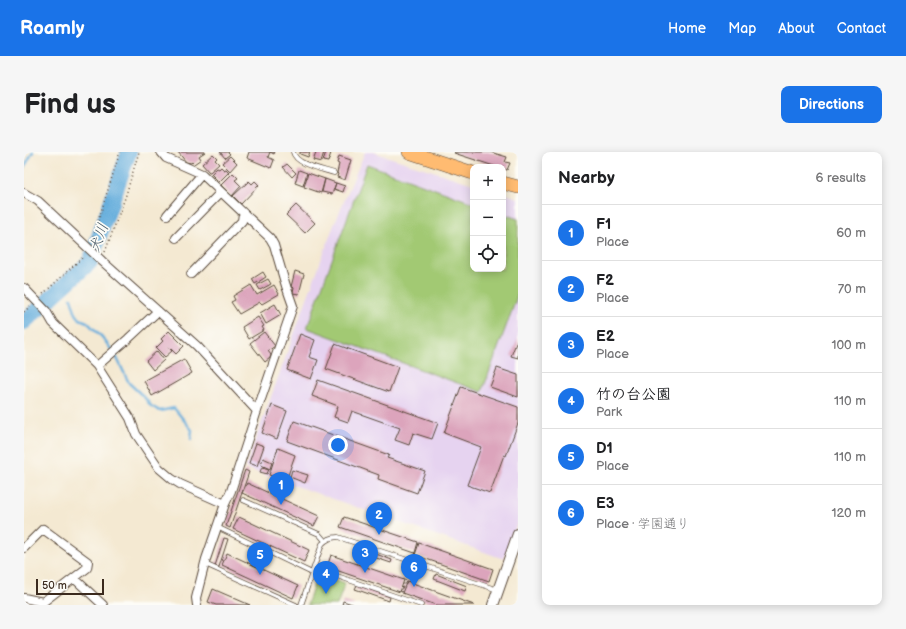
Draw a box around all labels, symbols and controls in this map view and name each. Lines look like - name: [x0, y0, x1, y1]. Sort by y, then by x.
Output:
- text: Roamly: [20, 17, 84, 40]
- text: Home: [668, 20, 706, 37]
- text: Map: [728, 20, 756, 37]
- text: About: [778, 20, 815, 37]
- text: Contact: [837, 20, 886, 37]
- button: Directions: [781, 86, 882, 123]
- text: Find us: [24, 88, 116, 121]
- map controls: [470, 164, 506, 272]
- button: +: [470, 164, 506, 200]
- text: Nearby: [558, 168, 615, 188]
- text: 6 results: [816, 170, 866, 186]
- button: −: [470, 200, 506, 236]
- text: F1: [596, 215, 611, 234]
- water label: 犬川: [85, 221, 113, 255]
- text: 1: [568, 225, 574, 241]
- text: 60 m: [836, 225, 866, 241]
- text: Place: [596, 234, 629, 250]
- button: locate: [470, 236, 506, 272]
- text: F2: [596, 271, 614, 290]
- text: 2: [567, 281, 575, 297]
- text: 70 m: [838, 281, 866, 297]
- text: Place: [596, 290, 629, 306]
- text: E2: [596, 327, 615, 346]
- text: 3: [567, 337, 575, 353]
- text: 100 m: [831, 337, 866, 353]
- text: Place: [596, 346, 629, 362]
- text: 竹の台公園: [596, 385, 671, 404]
- text: 4: [567, 393, 575, 409]
- text: 110 m: [834, 393, 866, 409]
- text: Park: [596, 404, 622, 420]
- your location: [328, 435, 348, 455]
- text: D1: [596, 439, 613, 458]
- text: 5: [567, 449, 575, 465]
- text: 110 m: [834, 449, 866, 465]
- text: Place: [596, 458, 629, 474]
- pin: 1: [268, 472, 294, 505]
- text: E3: [596, 494, 615, 513]
- pin: 2: [366, 502, 392, 535]
- text: 6: [567, 505, 575, 521]
- text: 120 m: [831, 505, 866, 521]
- text: Place · 学園通り: [596, 516, 689, 532]
- pin: 3: [352, 540, 378, 573]
- pin: 5: [247, 542, 273, 575]
- pin: 6: [401, 554, 427, 587]
- pin: 4: [313, 561, 339, 594]
- scale bar: [36, 577, 104, 596]
- text: 50 m: [42, 579, 67, 592]

